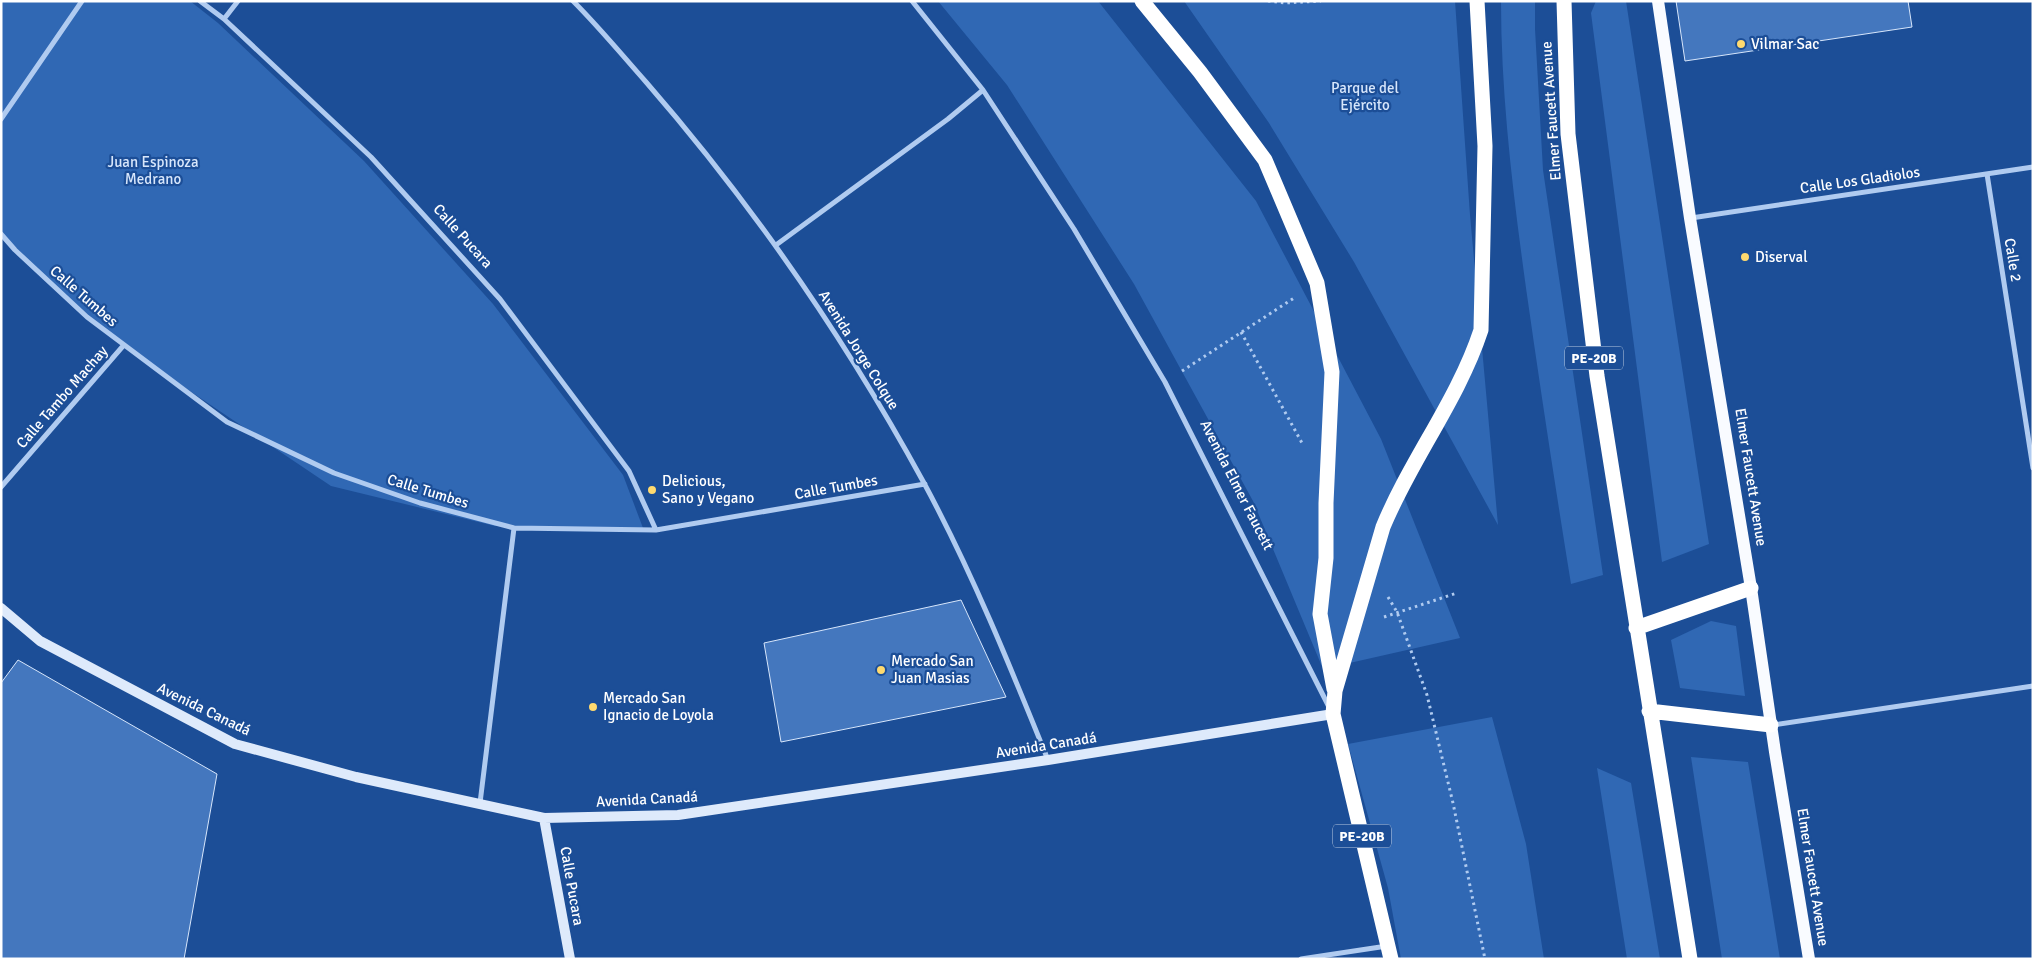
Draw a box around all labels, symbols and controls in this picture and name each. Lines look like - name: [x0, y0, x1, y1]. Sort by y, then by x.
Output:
- place label: Vilmar Sac: [1751, 35, 1819, 53]
- marker: Vilmar Sac: [1735, 38, 1747, 50]
- street label: Elmer Faucett Avenue: [1537, 41, 1565, 181]
- park label: Parque del Ejército: [1331, 79, 1399, 114]
- park label: Juan Espinoza Medrano: [107, 153, 199, 188]
- street label: Calle Los Gladiolos: [1799, 163, 1922, 197]
- street label: Calle Pucara: [430, 200, 496, 272]
- street label: Calle 2: [2001, 237, 2025, 283]
- place label: Diserval: [1755, 248, 1808, 266]
- marker: Diserval: [1739, 251, 1751, 263]
- street label: Calle Tumbes: [46, 262, 122, 331]
- street label: Avenida Jorge Colque: [815, 287, 903, 413]
- street label: Calle Tambo Machay: [13, 342, 111, 452]
- road number: PE-20B: [1565, 346, 1623, 369]
- street label: Elmer Faucett Avenue: [1731, 407, 1771, 547]
- street label: Avenida Elmer Faucett: [1196, 417, 1278, 553]
- street label: Calle Tumbes: [385, 470, 471, 512]
- street label: Calle Tumbes: [793, 471, 879, 503]
- place label: Delicious, Sano y Vegano: [662, 472, 755, 507]
- marker: Delicious, Sano y Vegano: [646, 484, 658, 496]
- place label: Mercado San Juan Masias: [891, 652, 974, 687]
- marker: Mercado San Juan Masias: [875, 664, 887, 676]
- street label: Avenida Canadá: [154, 679, 254, 739]
- place label: Mercado San Ignacio de Loyola: [603, 689, 714, 724]
- marker: Mercado San Ignacio de Loyola: [587, 701, 599, 713]
- street label: Avenida Canadá: [994, 728, 1098, 762]
- street label: Avenida Canadá: [596, 787, 698, 811]
- street label: Elmer Faucett Avenue: [1793, 807, 1833, 947]
- road number: PE-20B: [1333, 824, 1391, 848]
- street label: Calle Pucara: [556, 845, 588, 927]

